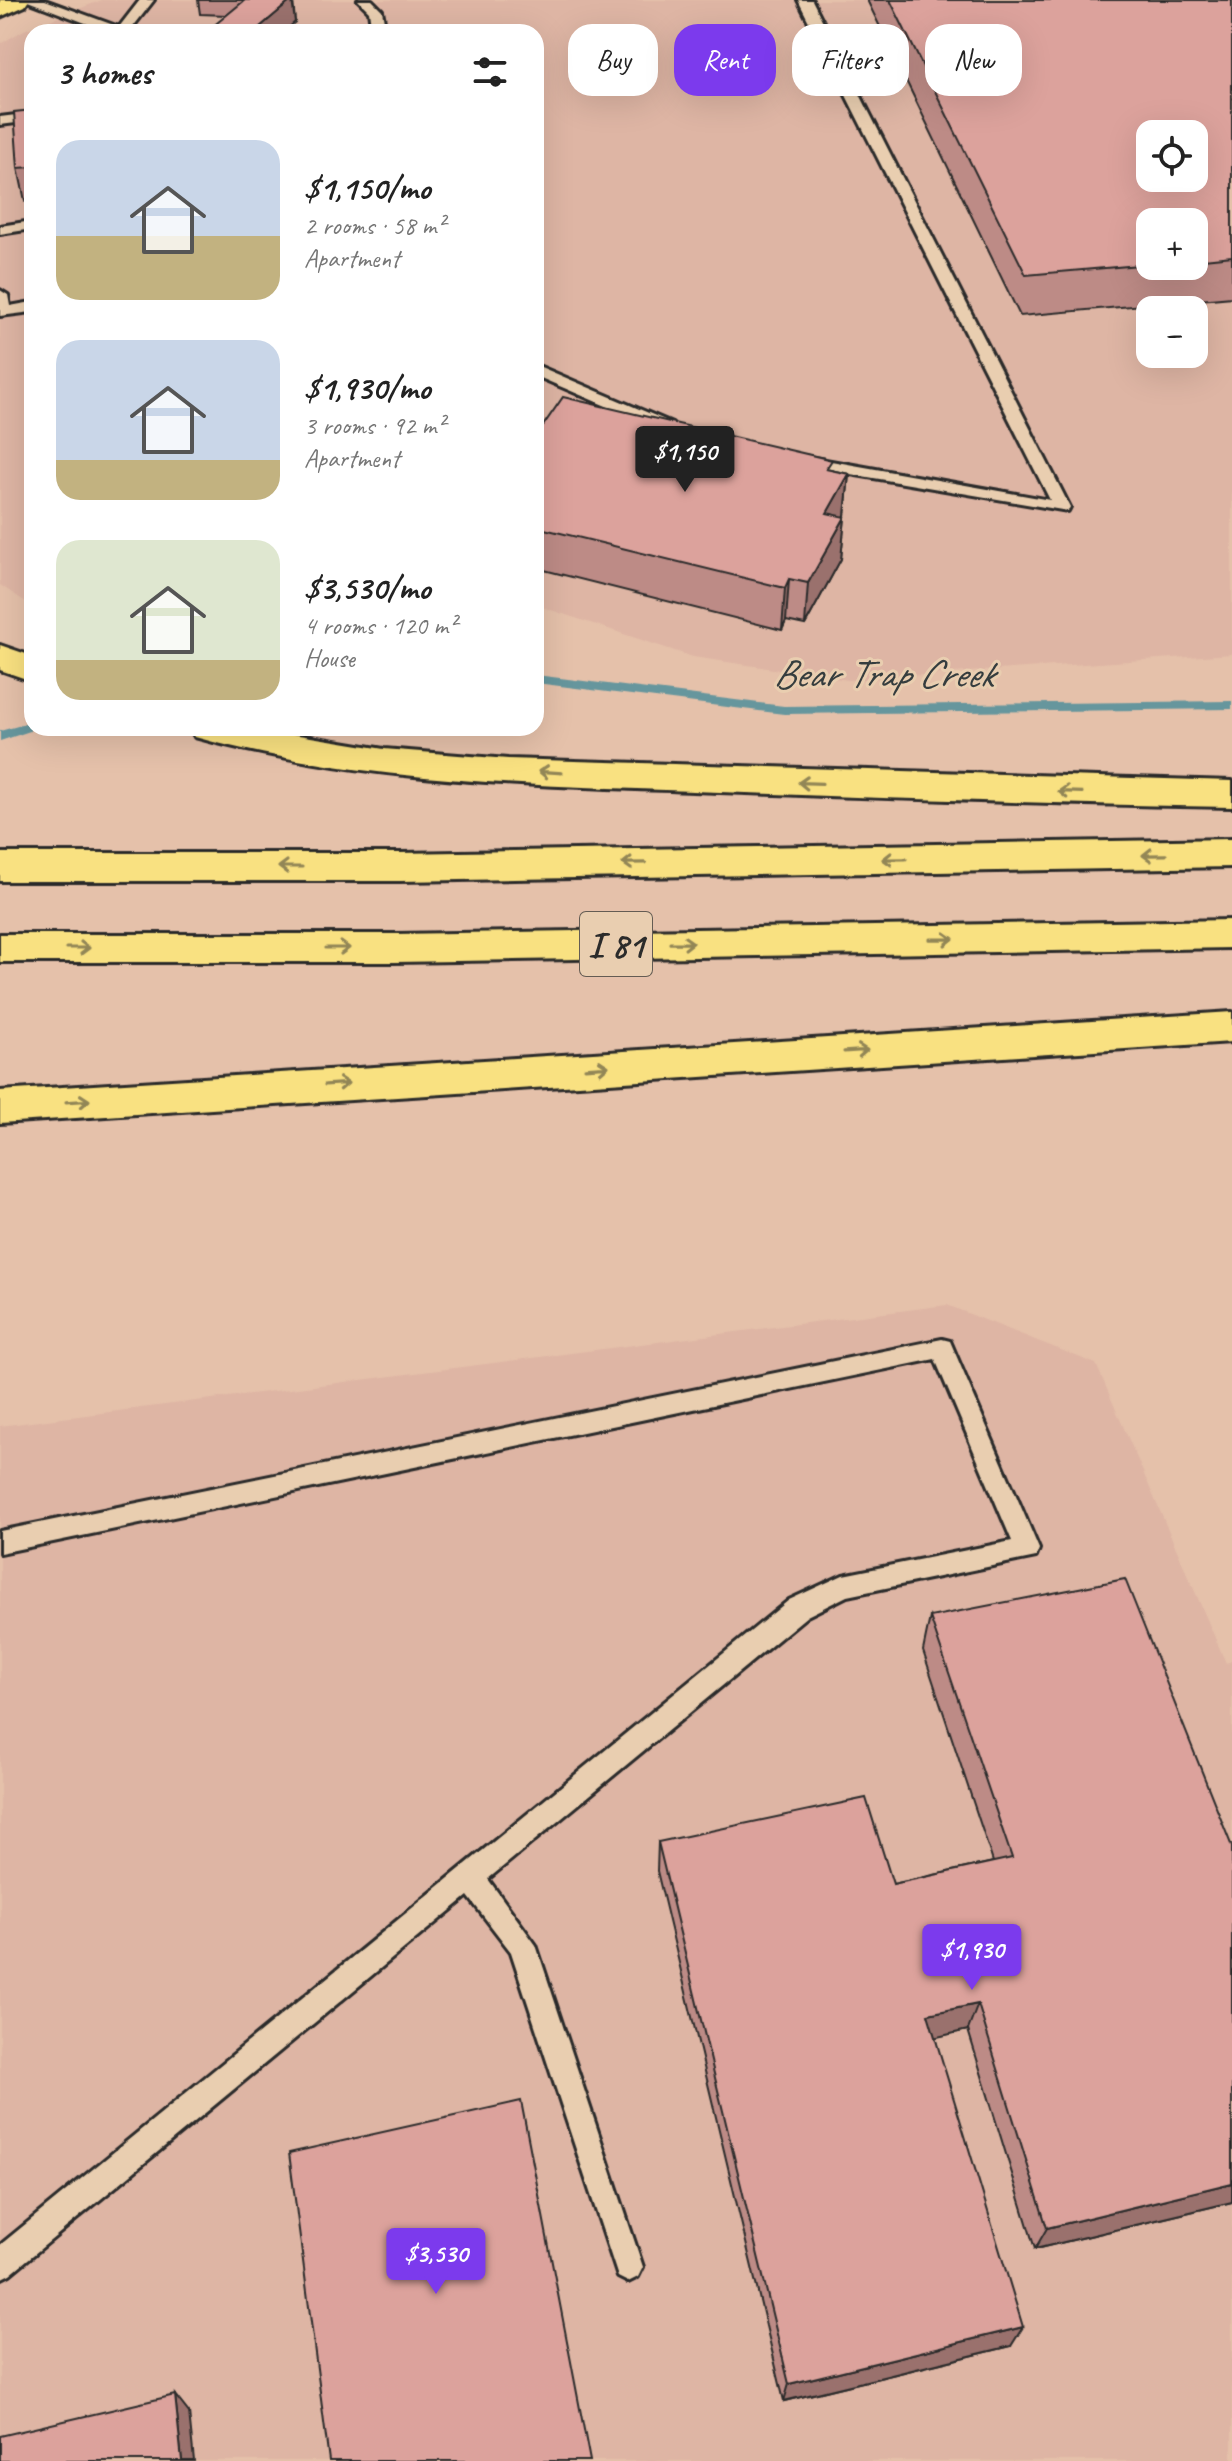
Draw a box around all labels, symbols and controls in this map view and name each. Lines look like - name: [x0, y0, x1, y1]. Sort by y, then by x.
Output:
- chip: Buy: [568, 24, 658, 96]
- chip: Rent: [674, 24, 776, 96]
- chip: Filters: [792, 24, 909, 96]
- chip: New: [925, 24, 1022, 96]
- icon: filters: [468, 50, 512, 94]
- text: 3 homes: [56, 51, 152, 94]
- map controls: [1136, 120, 1208, 368]
- button: locate: [1136, 120, 1208, 192]
- text: $1,150/mo: [304, 166, 430, 209]
- icon: home: [120, 172, 216, 268]
- button: +: [1136, 208, 1208, 280]
- text: 2 rooms · 58 m²: [304, 209, 445, 242]
- text: Apartment: [304, 242, 400, 275]
- button: −: [1136, 296, 1208, 368]
- text: $1,930/mo: [304, 366, 430, 409]
- icon: home: [120, 372, 216, 468]
- text: 3 rooms · 92 m²: [304, 409, 445, 442]
- pin: $1,150: [620, 426, 750, 494]
- text: $1,150: [653, 435, 717, 468]
- text: Apartment: [304, 442, 400, 475]
- text: $3,530/mo: [304, 566, 430, 609]
- icon: home: [120, 572, 216, 668]
- text: 4 rooms · 120 m²: [304, 609, 456, 642]
- text: House: [304, 642, 355, 675]
- water label: Bear Trap Creek: [773, 649, 999, 699]
- one-way arrow: [537, 764, 564, 779]
- one-way arrow: [797, 775, 824, 790]
- one-way arrow: [1057, 784, 1084, 799]
- one-way arrow: [1141, 847, 1168, 862]
- one-way arrow: [881, 851, 908, 867]
- one-way arrow: [621, 855, 648, 871]
- one-way arrow: [277, 859, 304, 875]
- road number: I 81: [580, 912, 652, 976]
- one-way arrow: [928, 931, 955, 947]
- one-way arrow: [668, 935, 695, 951]
- one-way arrow: [64, 940, 91, 956]
- one-way arrow: [324, 940, 351, 956]
- one-way arrow: [842, 1043, 869, 1058]
- one-way arrow: [583, 1060, 610, 1075]
- one-way arrow: [323, 1076, 350, 1091]
- one-way arrow: [64, 1093, 91, 1108]
- pin: $1,930: [907, 1924, 1037, 1992]
- text: $1,930: [940, 1933, 1004, 1966]
- pin: $3,530: [371, 2228, 501, 2296]
- text: $3,530: [404, 2237, 468, 2270]

